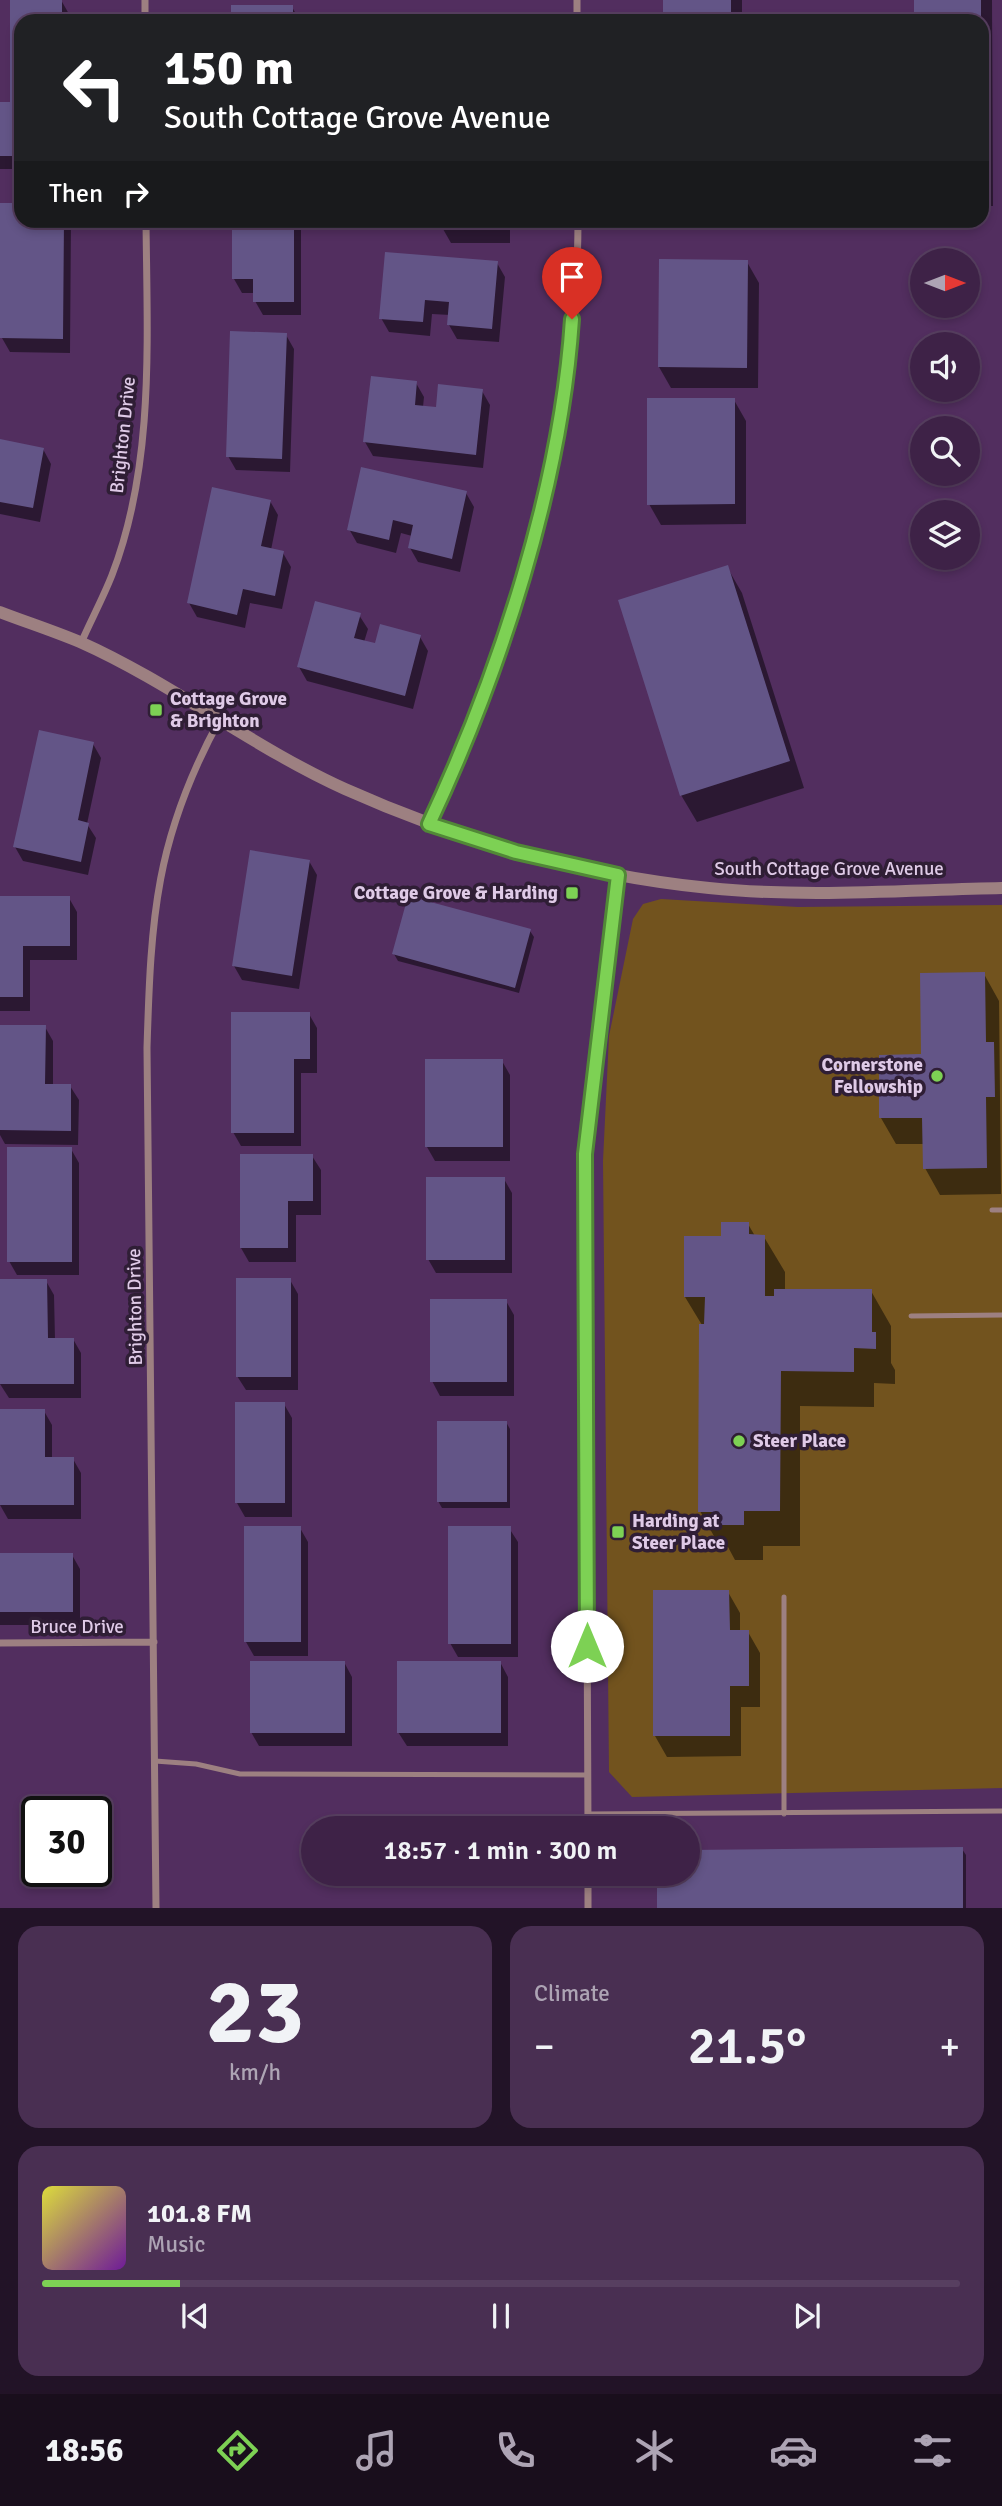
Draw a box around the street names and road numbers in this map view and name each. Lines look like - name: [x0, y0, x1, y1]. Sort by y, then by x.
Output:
- street label: Brighton Drive: [105, 375, 141, 495]
- street label: South Cottage Grove Avenue: [714, 857, 944, 881]
- street label: Brighton Drive: [122, 1248, 148, 1366]
- street label: Bruce Drive: [30, 1615, 124, 1639]

